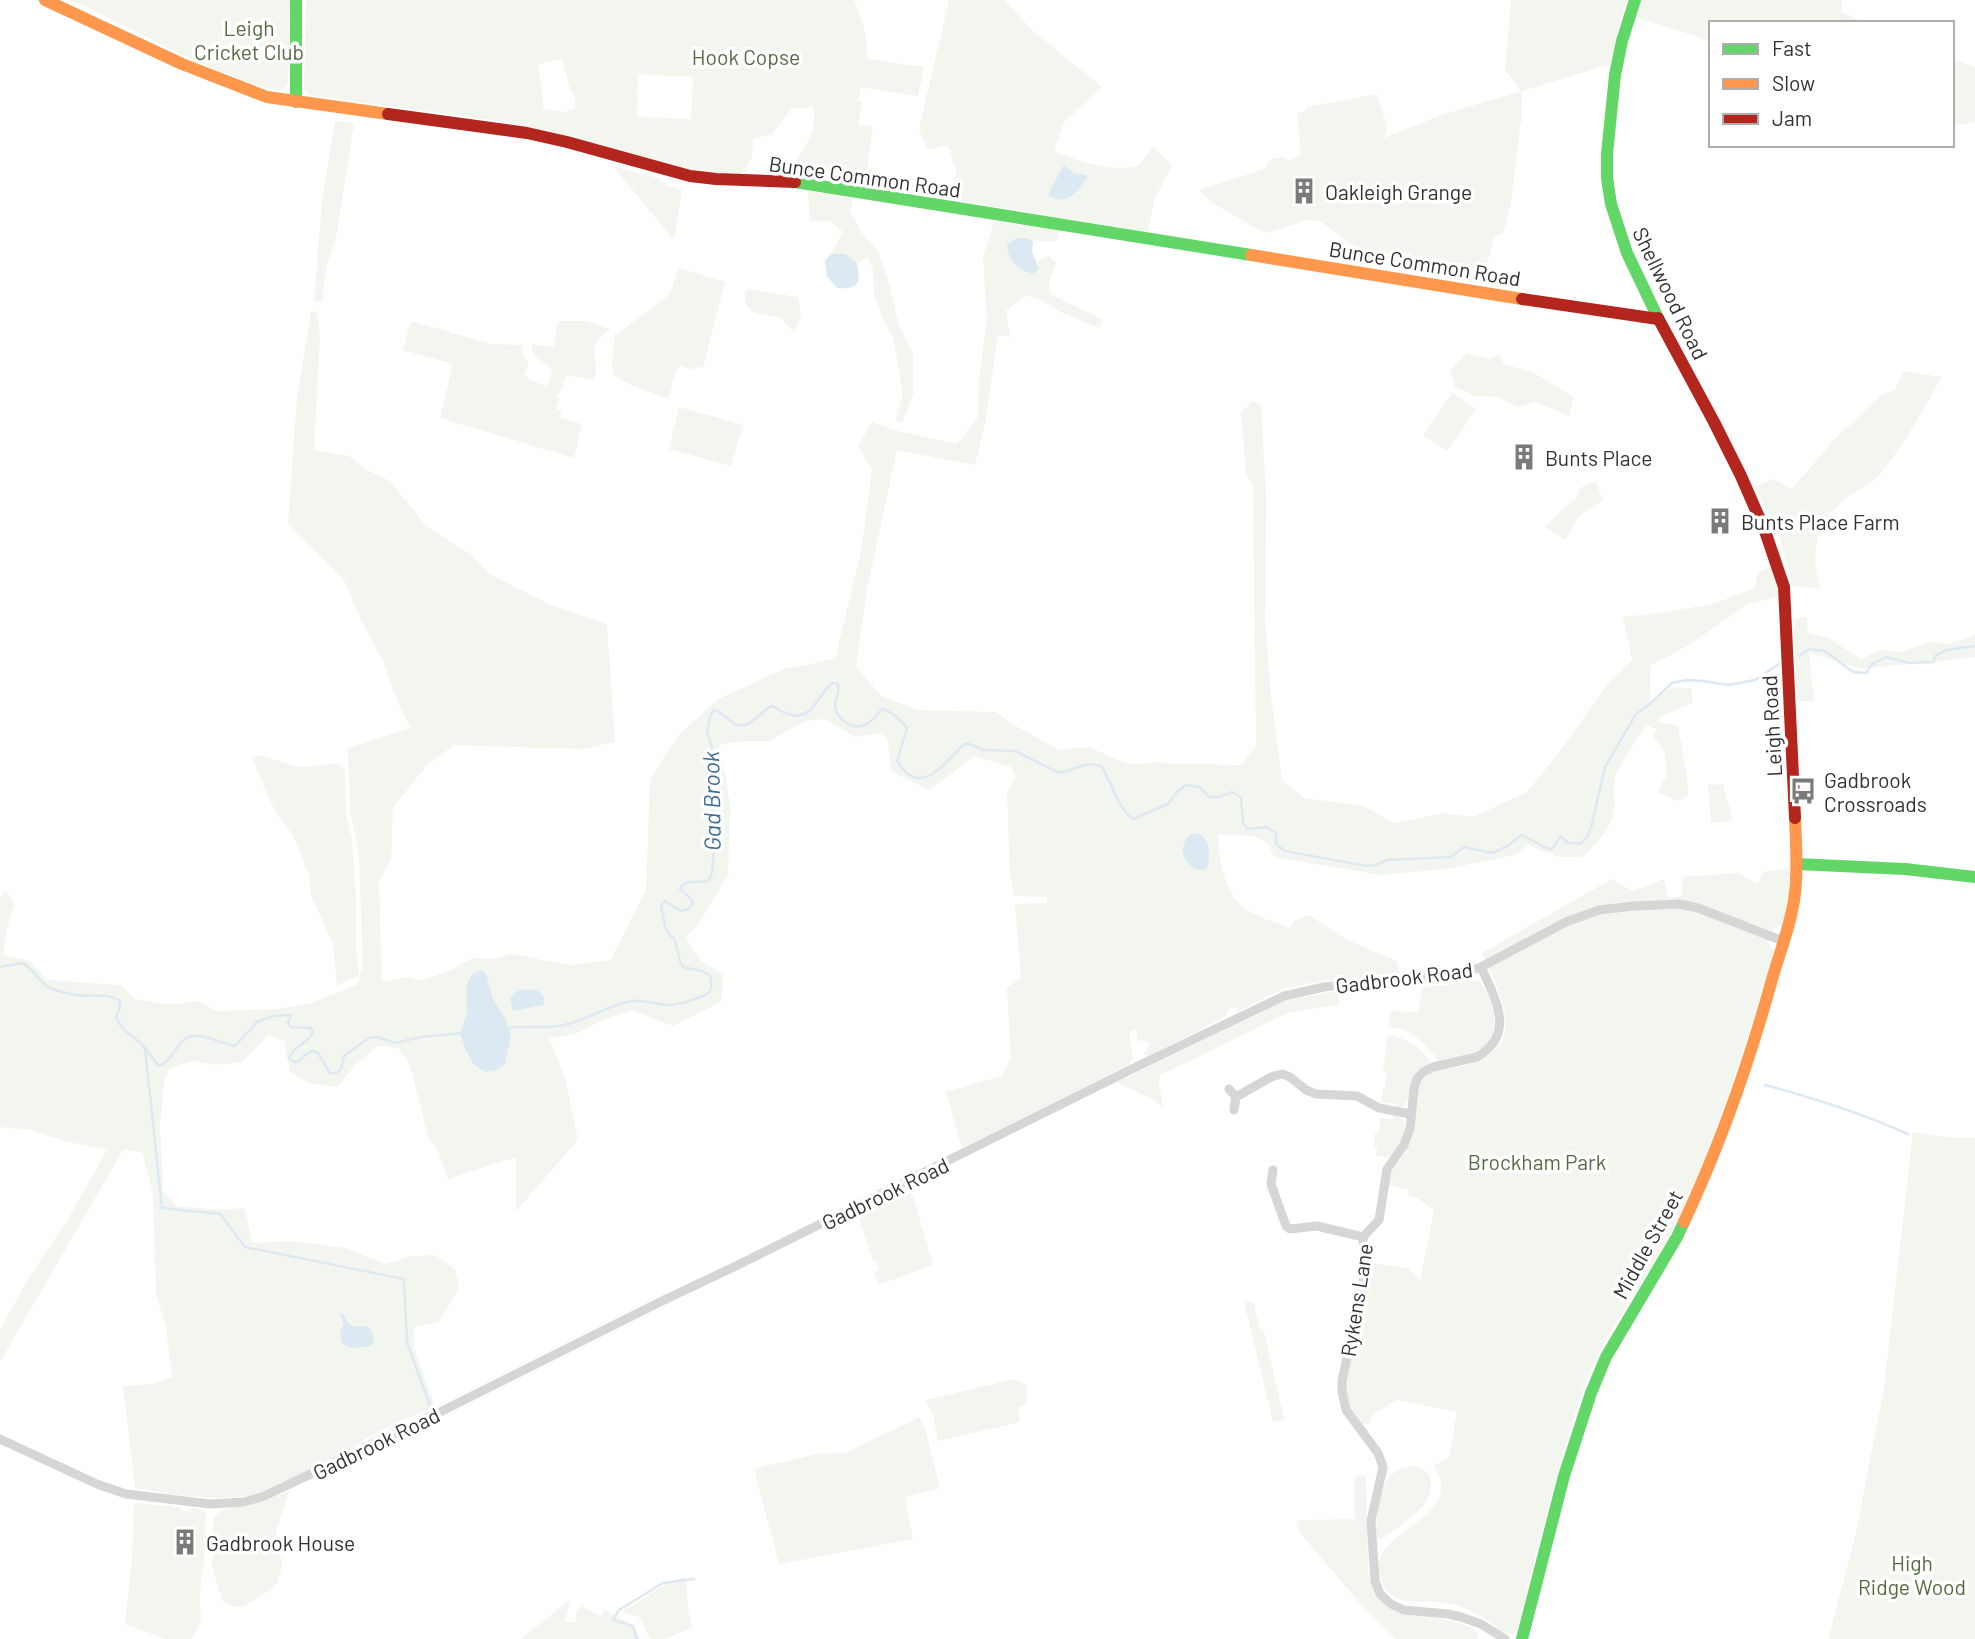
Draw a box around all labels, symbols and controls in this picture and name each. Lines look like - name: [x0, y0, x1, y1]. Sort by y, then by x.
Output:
- park label: Leigh Cricket Club: [194, 15, 304, 64]
- legend: [1709, 21, 1954, 147]
- text: Fast: [1772, 35, 1812, 60]
- park label: Hook Copse: [692, 44, 800, 69]
- text: Slow: [1772, 70, 1815, 95]
- text: Jam: [1772, 105, 1812, 130]
- street label: Bunce Common Road: [767, 150, 963, 202]
- building icon: Oakleigh Grange: [1289, 176, 1319, 206]
- place label: Oakleigh Grange: [1325, 179, 1472, 204]
- street label: Shellwood Road: [1628, 223, 1714, 363]
- street label: Bunce Common Road: [1327, 236, 1523, 290]
- building icon: Bunts Place: [1509, 442, 1539, 472]
- place label: Bunts Place: [1545, 445, 1652, 470]
- building icon: Bunts Place Farm: [1705, 506, 1735, 536]
- place label: Bunts Place Farm: [1741, 509, 1900, 534]
- street label: Leigh Road: [1756, 675, 1786, 777]
- water label: Gad Brook: [696, 751, 726, 851]
- place label: Gadbrook Crossroads: [1824, 767, 1927, 816]
- bus stop icon: Gadbrook Crossroads: [1788, 776, 1818, 806]
- street label: Gadbrook Road: [1334, 956, 1474, 998]
- park label: Brockham Park: [1468, 1149, 1606, 1174]
- street label: Gadbrook Road: [818, 1152, 952, 1234]
- street label: Middle Street: [1607, 1185, 1687, 1303]
- street label: Rykens Lane: [1335, 1241, 1377, 1359]
- street label: Gadbrook Road: [309, 1402, 443, 1484]
- building icon: Gadbrook House: [170, 1527, 200, 1557]
- place label: Gadbrook House: [206, 1530, 355, 1555]
- park label: High Ridge Wood: [1858, 1550, 1966, 1599]

